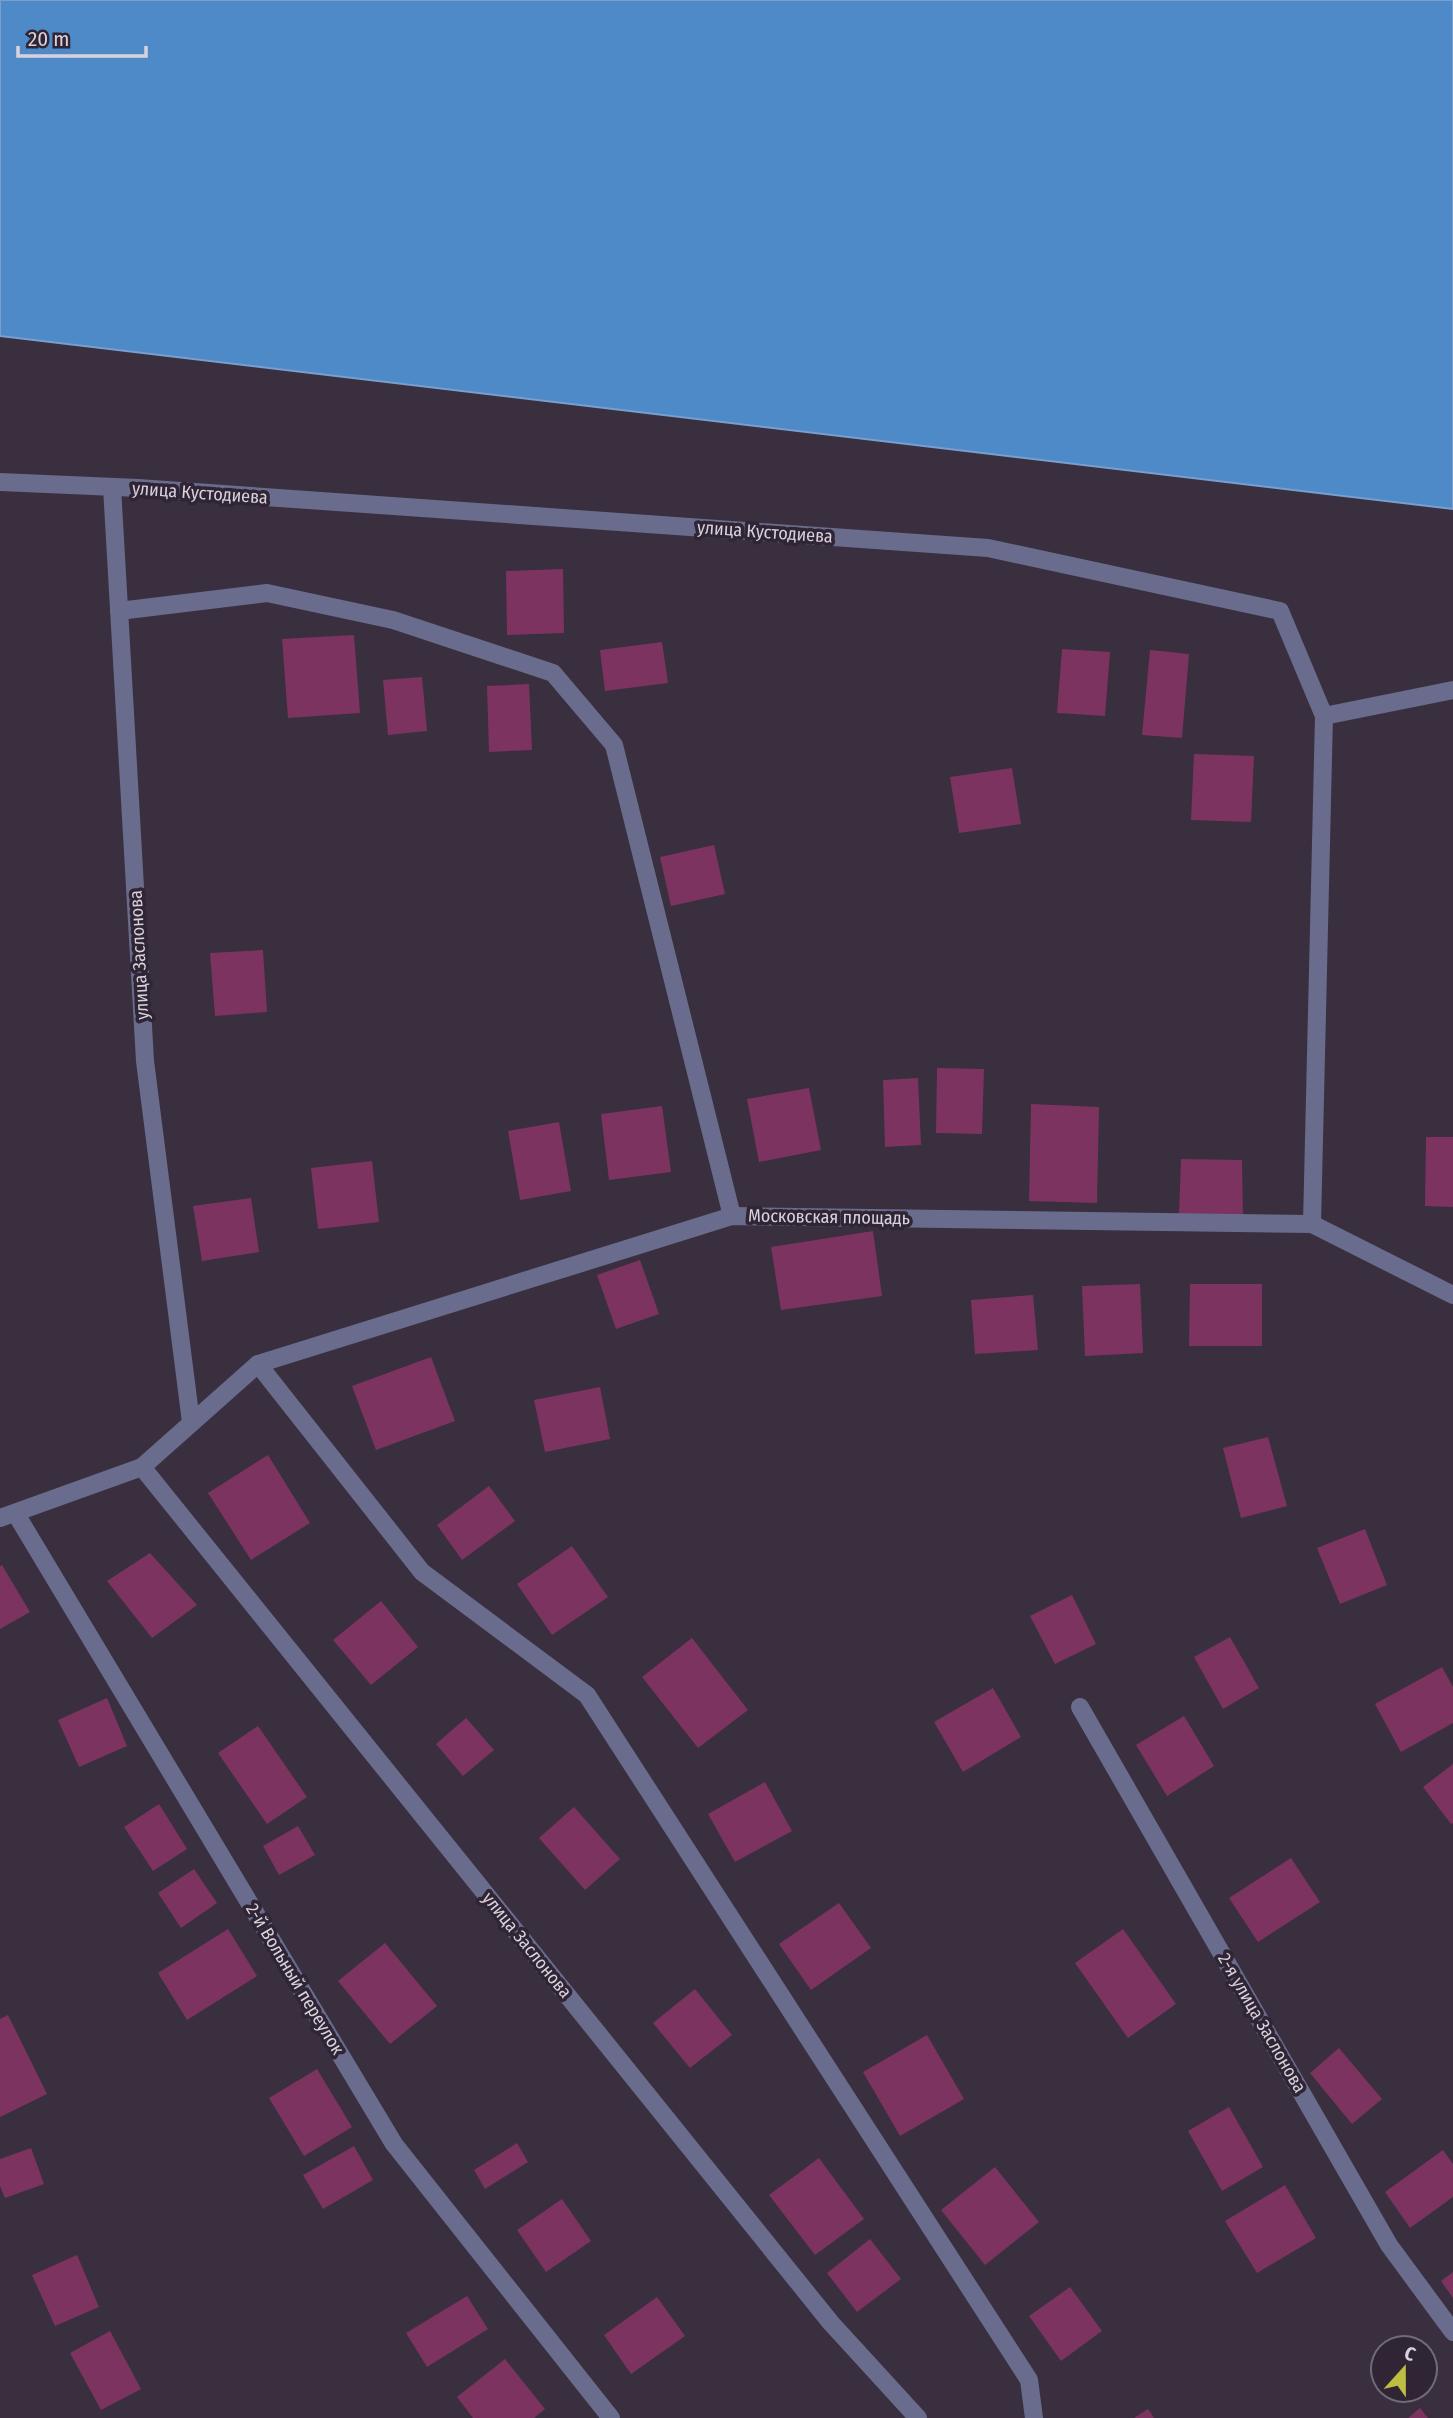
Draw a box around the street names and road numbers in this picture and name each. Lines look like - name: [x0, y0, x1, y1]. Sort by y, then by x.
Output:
- street label: улица Кустодиева: [131, 477, 269, 509]
- street label: улица Кустодиева: [696, 516, 834, 548]
- street label: улица Заслонова: [125, 889, 153, 1020]
- street label: Московская площадь: [748, 1205, 910, 1229]
- street label: улица Заслонова: [478, 1888, 577, 2003]
- street label: 2-й Вольный переулок: [241, 1899, 349, 2059]
- street label: 2-я улица Заслонова: [1213, 1949, 1311, 2097]

